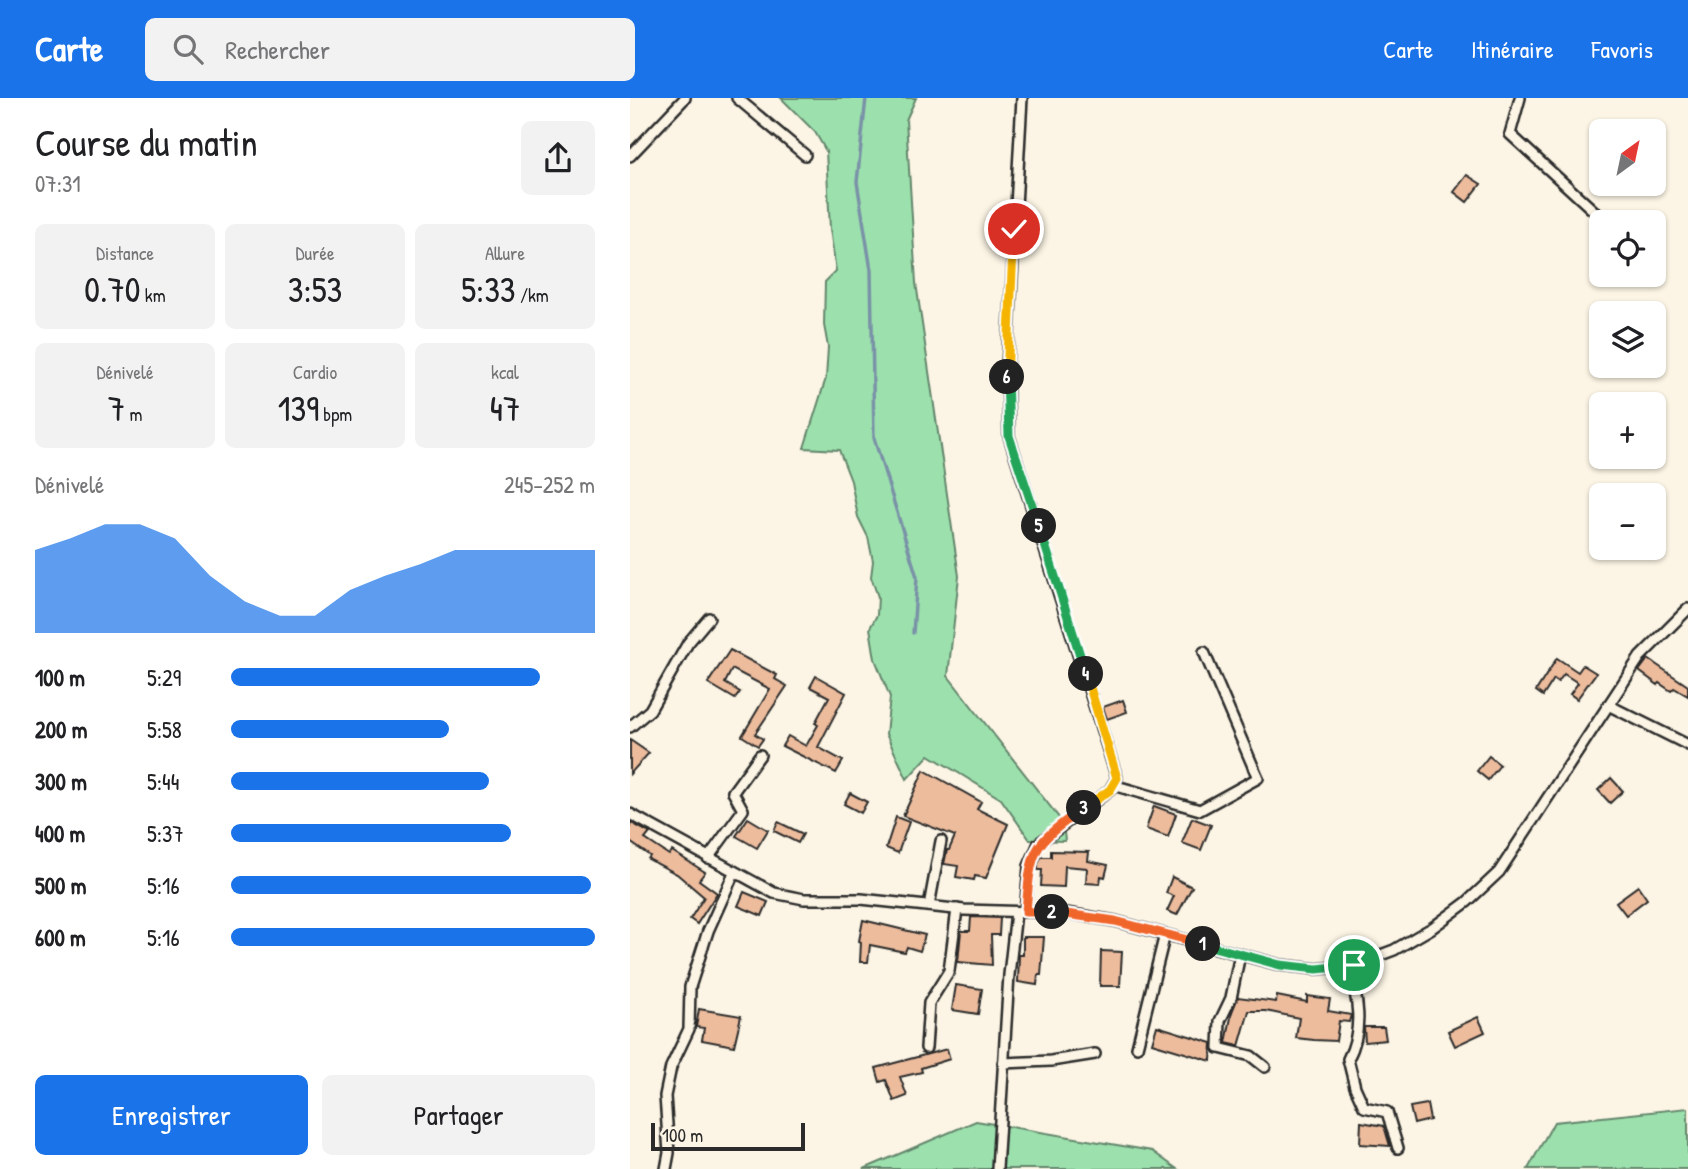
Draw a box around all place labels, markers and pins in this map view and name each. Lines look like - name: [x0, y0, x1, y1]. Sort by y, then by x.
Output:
- pin: [984, 199, 1044, 259]
- pin: 6: [990, 360, 1024, 394]
- pin: 5: [1022, 508, 1056, 544]
- pin: 4: [1068, 656, 1104, 692]
- pin: 3: [1066, 790, 1102, 826]
- pin: 2: [1034, 894, 1070, 930]
- pin: 1: [1186, 926, 1220, 962]
- pin: [1324, 935, 1384, 995]

